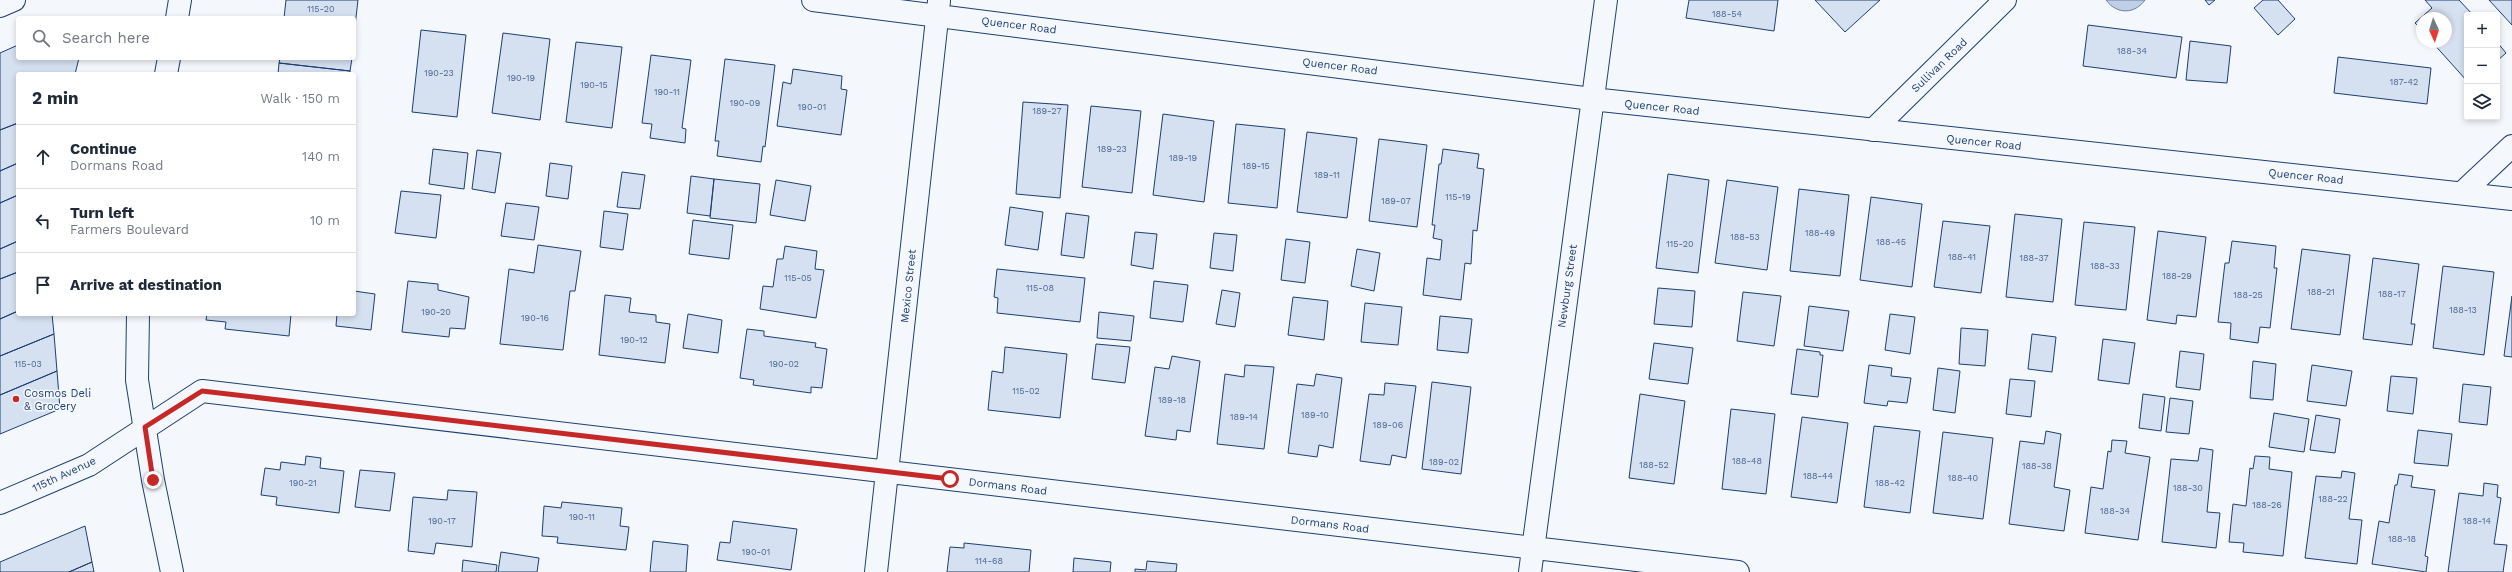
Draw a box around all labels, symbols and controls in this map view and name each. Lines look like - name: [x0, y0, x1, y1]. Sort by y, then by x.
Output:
- house number: 115-20: [307, 4, 335, 14]
- house number: 188-54: [1712, 9, 1742, 19]
- north arrow: [2416, 12, 2452, 48]
- map controls: [2464, 12, 2500, 120]
- button: +: [2464, 12, 2500, 48]
- street label: Quencer Road: [981, 14, 1057, 37]
- search box: [16, 16, 356, 60]
- icon: search: [30, 27, 52, 49]
- text: Search here: [62, 29, 150, 47]
- street label: Sullivan Road: [1909, 35, 1970, 95]
- house number: 188-34: [2117, 46, 2147, 56]
- button: −: [2464, 48, 2500, 84]
- street label: Quencer Road: [1302, 55, 1378, 78]
- house number: 190-23: [424, 68, 454, 78]
- house number: 190-19: [507, 73, 535, 83]
- house number: 187-42: [2390, 77, 2418, 87]
- house number: 190-15: [580, 80, 608, 90]
- button: layers: [2464, 84, 2500, 120]
- house number: 190-11: [654, 87, 680, 97]
- text: 2 min: [32, 88, 78, 108]
- text: Walk · 150 m: [261, 91, 340, 106]
- street label: Quencer Road: [1624, 97, 1700, 118]
- house number: 190-09: [730, 98, 760, 108]
- house number: 190-01: [798, 102, 826, 112]
- house number: 189-27: [1033, 106, 1061, 116]
- street label: Quencer Road: [1946, 132, 2022, 153]
- text: Continue: [70, 140, 137, 158]
- house number: 189-23: [1097, 144, 1127, 154]
- icon: ahead: [32, 146, 54, 168]
- text: 140 m: [302, 149, 340, 164]
- house number: 189-19: [1169, 153, 1197, 163]
- text: Dormans Road: [70, 158, 163, 173]
- house number: 189-15: [1242, 161, 1270, 171]
- street label: Quencer Road: [2268, 166, 2344, 187]
- house number: 189-11: [1314, 170, 1340, 180]
- house number: 115-19: [1445, 192, 1471, 202]
- house number: 189-07: [1381, 196, 1411, 206]
- text: Turn left: [70, 204, 134, 222]
- icon: left: [32, 210, 54, 232]
- text: 10 m: [310, 213, 340, 228]
- text: Farmers Boulevard: [70, 222, 189, 237]
- house number: 188-49: [1805, 228, 1835, 238]
- house number: 188-53: [1730, 232, 1760, 242]
- house number: 188-45: [1876, 237, 1906, 247]
- house number: 115-20: [1666, 239, 1694, 249]
- street label: Newburg Street: [1555, 243, 1580, 329]
- street label: Mexico Street: [898, 248, 919, 323]
- house number: 188-41: [1948, 252, 1976, 262]
- house number: 188-37: [2020, 253, 2049, 263]
- house number: 188-33: [2090, 261, 2120, 271]
- house number: 188-29: [2162, 271, 2192, 281]
- house number: 115-05: [784, 273, 812, 283]
- icon: arrive: [32, 274, 54, 296]
- text: Arrive at destination: [70, 276, 222, 294]
- house number: 115-08: [1026, 283, 1054, 293]
- house number: 188-21: [2307, 287, 2335, 297]
- house number: 188-17: [2378, 289, 2406, 299]
- house number: 188-25: [2233, 290, 2263, 300]
- house number: 188-13: [2449, 305, 2477, 315]
- house number: 190-20: [421, 307, 451, 317]
- house number: 190-16: [521, 313, 549, 323]
- house number: 190-12: [620, 335, 648, 345]
- house number: 115-03: [14, 359, 42, 369]
- house number: 190-02: [769, 359, 799, 369]
- house number: 115-02: [1012, 386, 1040, 396]
- place label: Cosmos Deli & Grocery: [24, 387, 91, 413]
- marker: Cosmos Deli & Grocery: [11, 394, 21, 404]
- house number: 189-18: [1158, 395, 1186, 405]
- house number: 189-10: [1301, 410, 1329, 420]
- house number: 189-14: [1230, 412, 1258, 422]
- house number: 189-06: [1373, 420, 1403, 430]
- street label: 115th Avenue: [30, 454, 98, 495]
- house number: 188-48: [1732, 456, 1762, 466]
- house number: 189-02: [1429, 457, 1459, 467]
- house number: 188-52: [1639, 460, 1669, 470]
- house number: 188-38: [2022, 461, 2052, 471]
- route start: [941, 470, 959, 488]
- route end: [144, 471, 162, 489]
- house number: 188-44: [1803, 471, 1834, 481]
- house number: 188-40: [1948, 473, 1979, 483]
- street label: Dormans Road: [968, 475, 1048, 498]
- house number: 190-21: [289, 478, 317, 488]
- house number: 188-42: [1875, 478, 1905, 488]
- house number: 188-30: [2173, 483, 2203, 493]
- house number: 188-22: [2318, 494, 2348, 504]
- house number: 188-26: [2252, 500, 2282, 510]
- house number: 188-34: [2100, 506, 2130, 516]
- house number: 190-11: [569, 512, 595, 522]
- street label: Dormans Road: [1290, 513, 1370, 536]
- house number: 190-17: [428, 516, 456, 526]
- house number: 188-14: [2463, 516, 2491, 526]
- house number: 188-18: [2388, 534, 2416, 544]
- house number: 190-01: [742, 547, 770, 557]
- house number: 114-68: [975, 556, 1003, 566]

